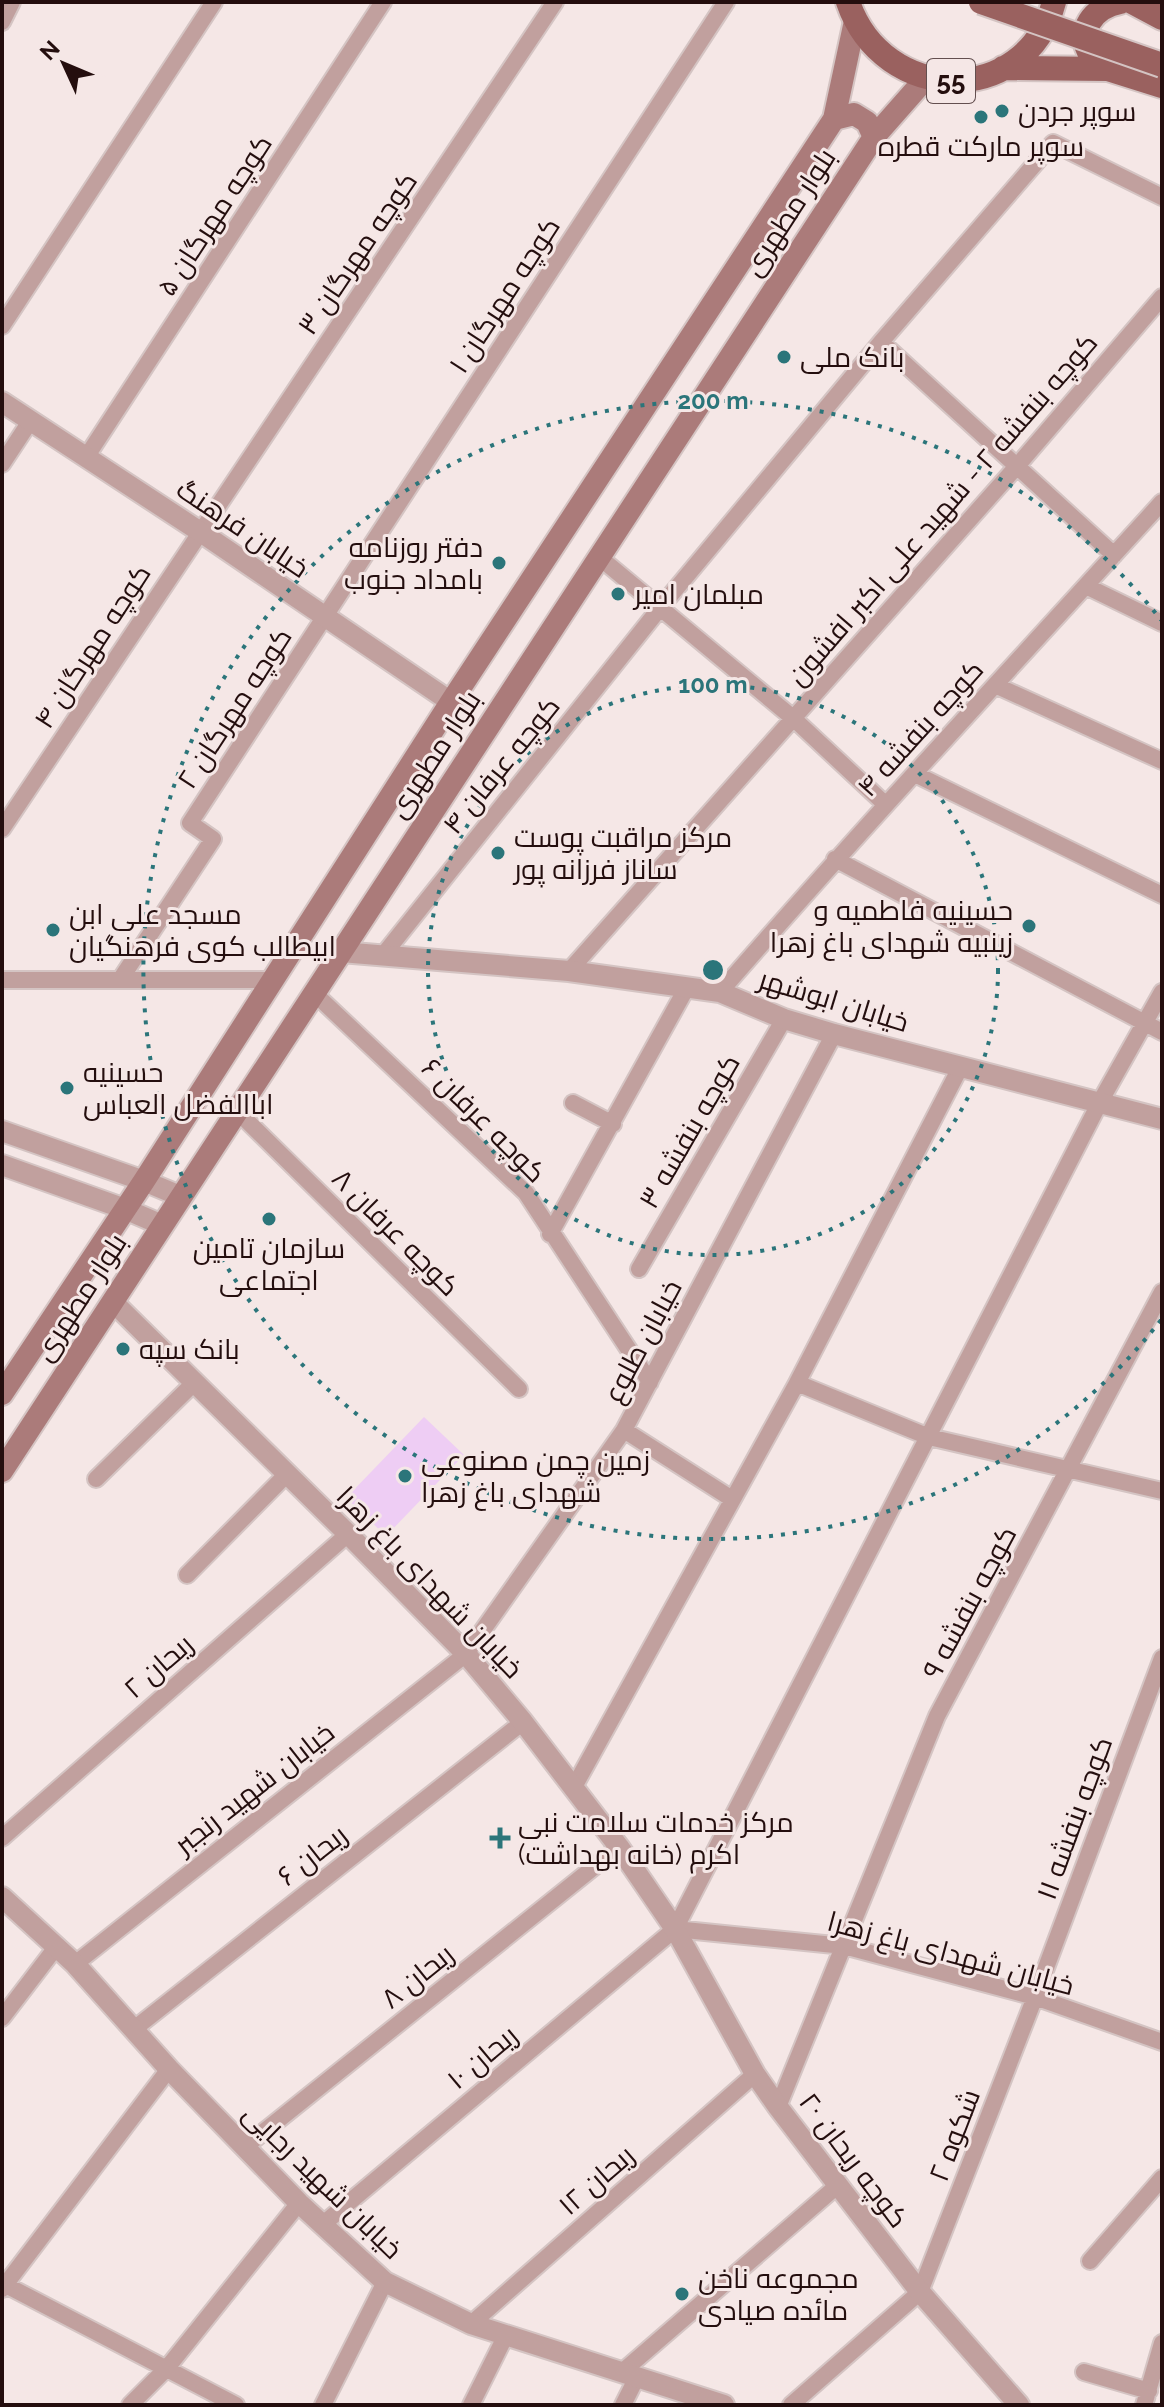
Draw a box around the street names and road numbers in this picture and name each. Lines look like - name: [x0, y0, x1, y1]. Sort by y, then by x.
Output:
- road number: 55: [927, 59, 975, 103]
- street label: کوچه مهرگان ۵: [150, 128, 280, 303]
- street label: بلوار مطهری: [736, 142, 843, 282]
- street label: کوچه مهرگان ۳: [291, 166, 426, 342]
- street label: کوچه مهرگان ۱: [442, 211, 569, 380]
- street label: کوچه بنفشه ۲ - شهید علی اکبر افشون: [780, 327, 1106, 693]
- street label: خیابان فرهنگ: [170, 472, 315, 585]
- street label: کوچه مهرگان ۴: [27, 558, 159, 736]
- street label: کوچه مهرگان ۲: [170, 622, 300, 796]
- street label: کوچه بنفشه ۴: [851, 653, 992, 805]
- street label: بلوار مطهری: [381, 684, 488, 824]
- street label: کوچه عرفان ۴: [436, 690, 568, 842]
- street label: خیابان ابوشهر: [753, 961, 913, 1039]
- street label: کوچه بنفشه ۳: [632, 1048, 749, 1215]
- street label: کوچه عرفان ۶: [413, 1051, 553, 1191]
- street label: کوچه عرفان ۸: [324, 1162, 466, 1304]
- street label: بلوار مطهری: [27, 1227, 134, 1367]
- street label: خیابان طلوع: [596, 1274, 690, 1409]
- street label: خیابان شهدای باغ‌ زهرا: [328, 1480, 530, 1687]
- street label: کوچه بنفشه ۹: [915, 1520, 1025, 1685]
- street label: ریحان ۲: [117, 1628, 200, 1705]
- street label: خیابان شهید رنجبر: [166, 1716, 341, 1862]
- street label: کوچه بنفشه ۱۱: [1030, 1732, 1121, 1905]
- street label: ریحان ۶: [271, 1818, 354, 1893]
- street label: خیابان شهدای باغ زهرا: [823, 1905, 1078, 2004]
- street label: ریحان ۸: [375, 1937, 460, 2015]
- street label: ریحان ۱۰: [441, 2019, 524, 2096]
- street label: شکوه ۲: [922, 2084, 987, 2186]
- street label: کوچه ریحان ۲۰: [791, 2086, 915, 2235]
- street label: خیابان شهید رجایی: [236, 2097, 409, 2266]
- street label: ریحان ۱۲: [552, 2139, 641, 2222]

